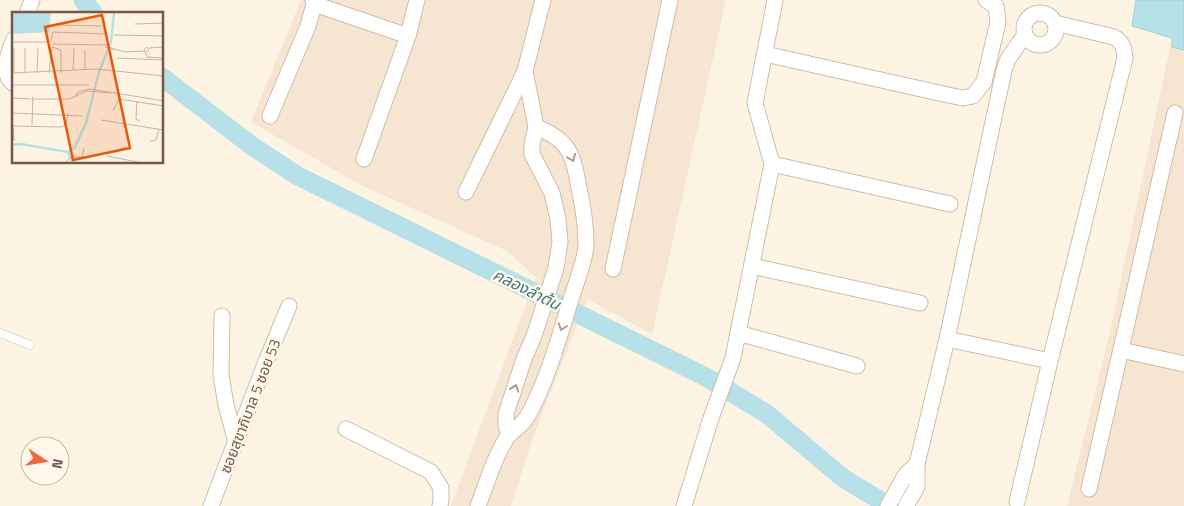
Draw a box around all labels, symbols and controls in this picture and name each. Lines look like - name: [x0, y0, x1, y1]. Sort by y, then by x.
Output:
- inset map: [12, 12, 164, 164]
- one-way arrow: [565, 153, 576, 162]
- water label: คลองลำต้น: [489, 262, 566, 316]
- one-way arrow: [558, 322, 568, 330]
- street label: ซอยสุขาภิบาล 5 ซอย 53: [214, 335, 286, 477]
- one-way arrow: [509, 384, 519, 393]
- north arrow: [20, 436, 70, 486]
- text: N: [47, 457, 69, 471]

